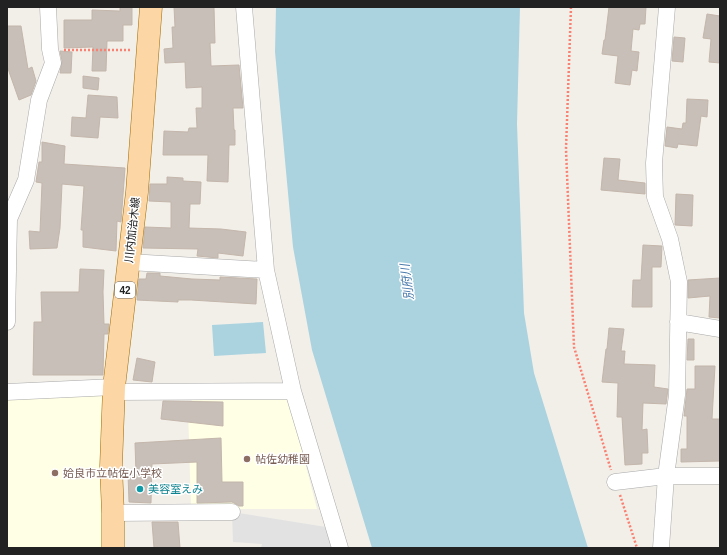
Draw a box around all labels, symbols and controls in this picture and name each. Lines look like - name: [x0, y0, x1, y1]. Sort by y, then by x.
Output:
- street label: 川内加治木線: [123, 197, 141, 263]
- water label: 別府川: [398, 261, 416, 301]
- road number: 42: [115, 282, 135, 298]
- place label: 帖佐幼稚園: [255, 453, 310, 465]
- marker: 帖佐幼稚園: [242, 454, 252, 464]
- place label: 姶良市立帖佐小学校: [63, 467, 162, 479]
- marker: 姶良市立帖佐小学校: [50, 468, 60, 478]
- place label: 美容室えみ: [148, 483, 203, 495]
- marker: 美容室えみ: [135, 484, 145, 494]

